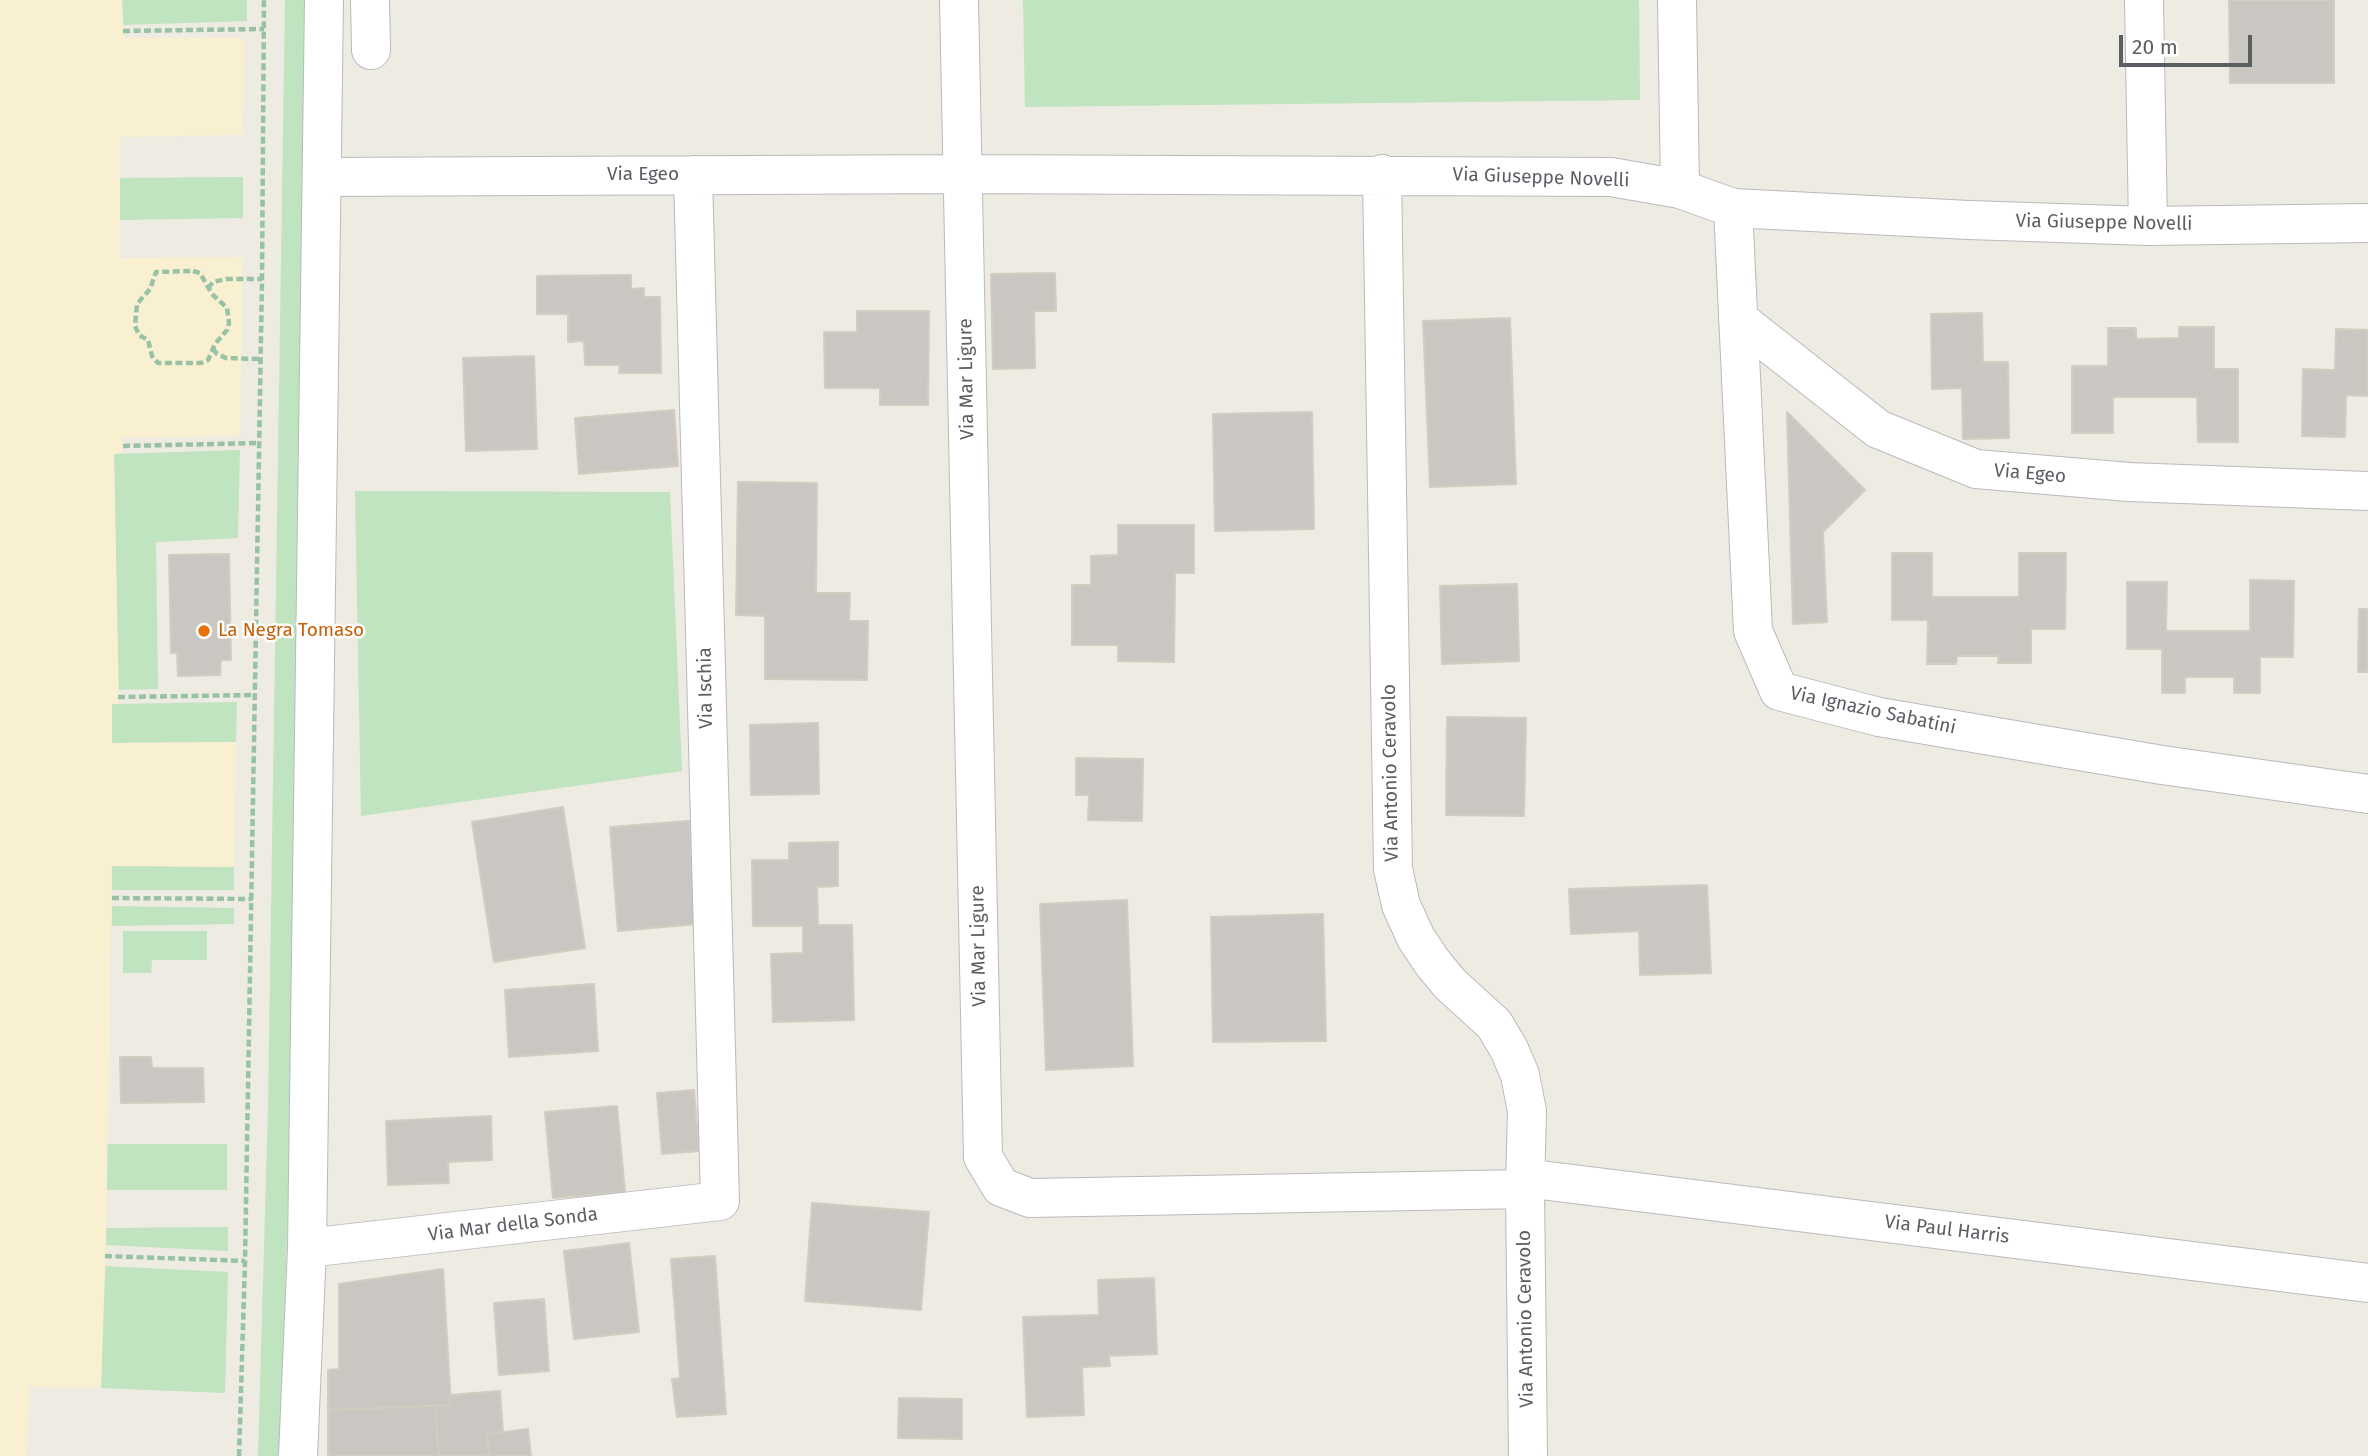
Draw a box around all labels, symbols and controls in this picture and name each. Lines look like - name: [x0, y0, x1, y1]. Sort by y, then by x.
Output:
- scale bar: [2123, 21, 2256, 65]
- text: 20 m: [2132, 34, 2178, 60]
- street label: Via Egeo: [607, 164, 679, 186]
- street label: Via Giuseppe Novelli: [1452, 164, 1630, 192]
- street label: Via Giuseppe Novelli: [2015, 210, 2193, 236]
- street label: Via Mar Ligure: [955, 318, 979, 440]
- street label: Via Egeo: [1993, 460, 2067, 488]
- place label: La Negra Tomaso: [218, 620, 364, 642]
- marker: La Negra Tomaso: [196, 623, 212, 639]
- street label: Via Ischia: [694, 647, 718, 729]
- street label: Via Ignazio Sabatini: [1788, 682, 1958, 740]
- street label: Via Antonio Ceravolo: [1378, 684, 1404, 862]
- street label: Via Mar Ligure: [967, 885, 991, 1007]
- street label: Via Mar della Sonda: [427, 1203, 599, 1247]
- street label: Via Paul Harris: [1883, 1211, 2011, 1249]
- street label: Via Antonio Ceravolo: [1513, 1230, 1539, 1408]

